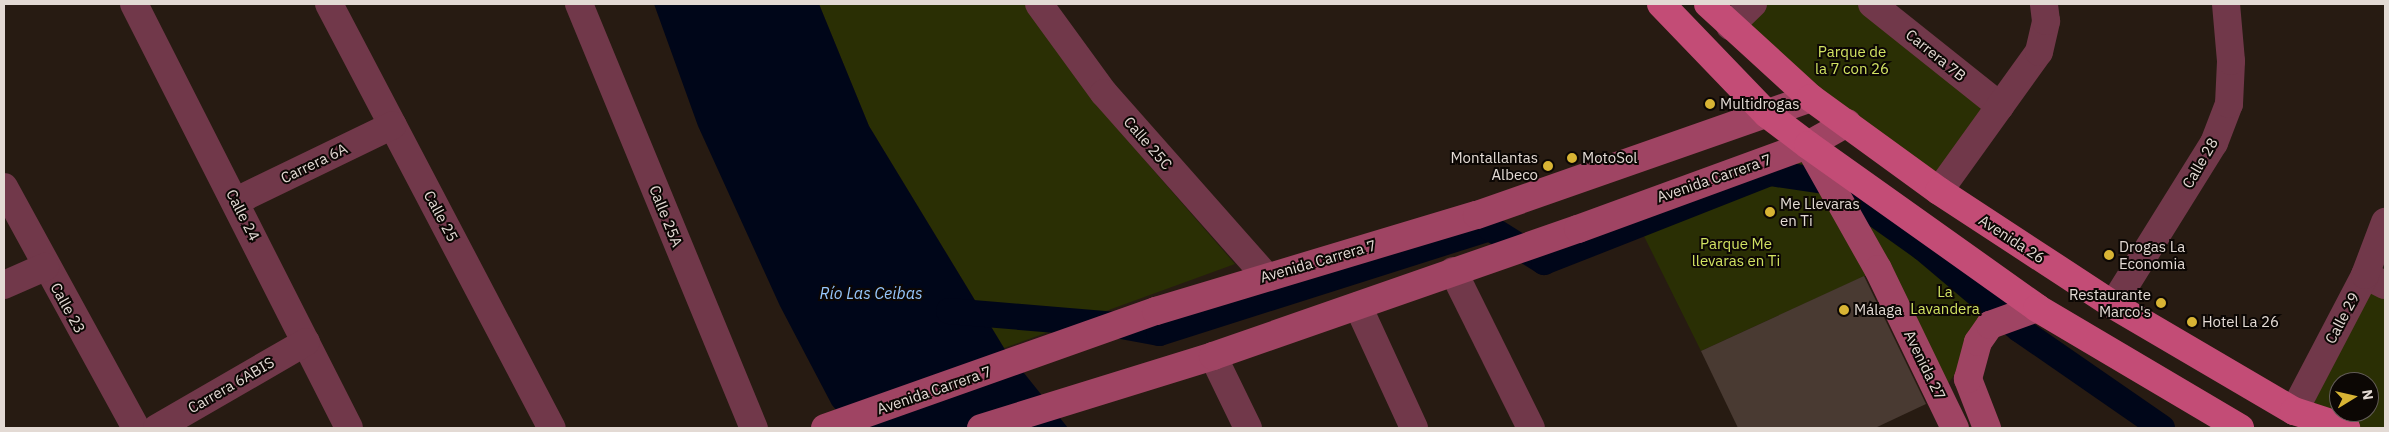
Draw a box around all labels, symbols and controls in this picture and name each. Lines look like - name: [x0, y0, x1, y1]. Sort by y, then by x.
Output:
- street label: Carrera 7B: [1902, 25, 1970, 85]
- park label: Parque de la 7 con 26: [1815, 42, 1889, 77]
- place label: Multidrogas: [1720, 95, 1799, 113]
- marker: Multidrogas: [1704, 98, 1716, 110]
- street label: Calle 25C: [1120, 113, 1176, 173]
- street label: Calle 28: [2178, 135, 2222, 191]
- street label: Carrera 6A: [278, 139, 350, 187]
- place label: Montallantas Albeco: [1450, 148, 1538, 183]
- place label: MotoSol: [1582, 149, 1637, 167]
- street label: Avenida Carrera 7: [1654, 150, 1774, 206]
- marker: MotoSol: [1566, 152, 1578, 164]
- marker: Montallantas Albeco: [1542, 160, 1554, 172]
- street label: Calle 25A: [646, 183, 686, 249]
- street label: Calle 24: [222, 186, 264, 244]
- street label: Calle 25: [420, 187, 462, 245]
- place label: Me Llevaras en Ti: [1780, 194, 1860, 229]
- marker: Me Llevaras en Ti: [1764, 206, 1776, 218]
- street label: Avenida 26: [1976, 211, 2048, 267]
- park label: Parque Me llevaras en Ti: [1692, 234, 1780, 269]
- street label: Avenida Carrera 7: [1258, 236, 1378, 286]
- place label: Drogas La Economia: [2119, 237, 2185, 272]
- marker: Drogas La Economia: [2103, 249, 2115, 261]
- street label: Calle 23: [47, 280, 89, 336]
- park label: La Lavandera: [1910, 282, 1980, 317]
- water label: Río Las Ceibas: [820, 283, 922, 303]
- place label: Restaurante Marco's: [2069, 285, 2151, 320]
- street label: Calle 29: [2321, 289, 2363, 347]
- marker: Restaurante Marco's: [2155, 297, 2167, 309]
- place label: Málaga: [1854, 301, 1902, 319]
- marker: Málaga: [1838, 304, 1850, 316]
- place label: Hotel La 26: [2202, 313, 2279, 331]
- marker: Hotel La 26: [2186, 316, 2198, 328]
- street label: Avenida 27: [1900, 327, 1950, 403]
- street label: Carrera 6ABIS: [185, 353, 277, 417]
- street label: Avenida Carrera 7: [874, 362, 994, 418]
- north arrow: [2329, 372, 2379, 422]
- text: N: [2358, 388, 2378, 401]

